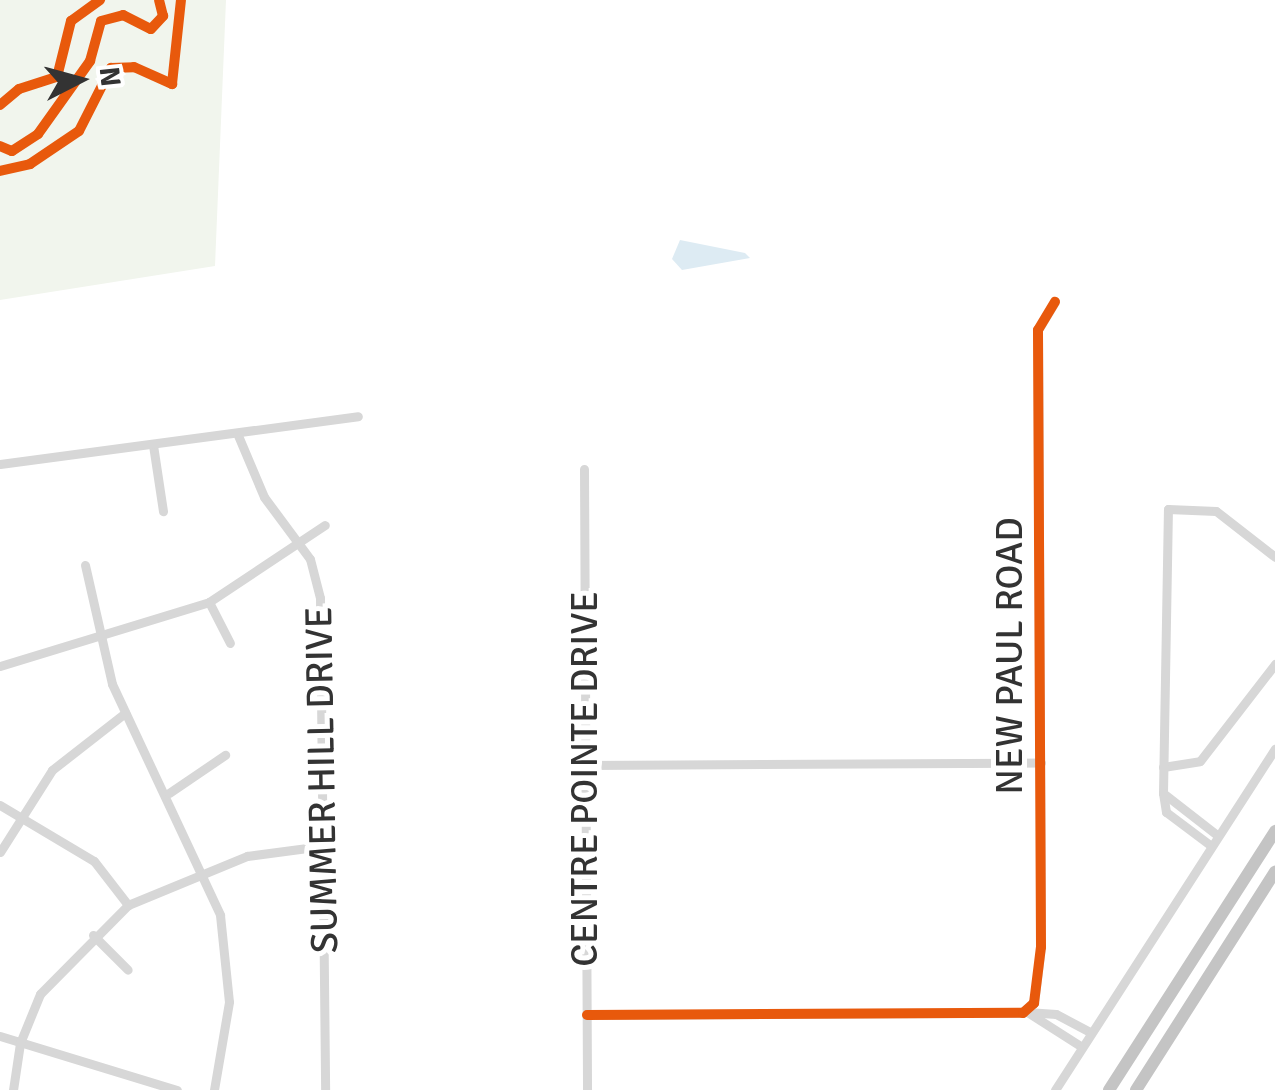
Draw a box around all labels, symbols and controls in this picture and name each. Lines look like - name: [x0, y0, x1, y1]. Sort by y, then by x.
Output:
- north arrow: [30, 30, 130, 130]
- text: N: [92, 65, 128, 88]
- street label: NEW PAUL ROAD: [987, 517, 1033, 795]
- street label: CENTRE POINTE DRIVE: [562, 591, 608, 967]
- street label: SUMMER HILL DRIVE: [296, 606, 348, 954]

